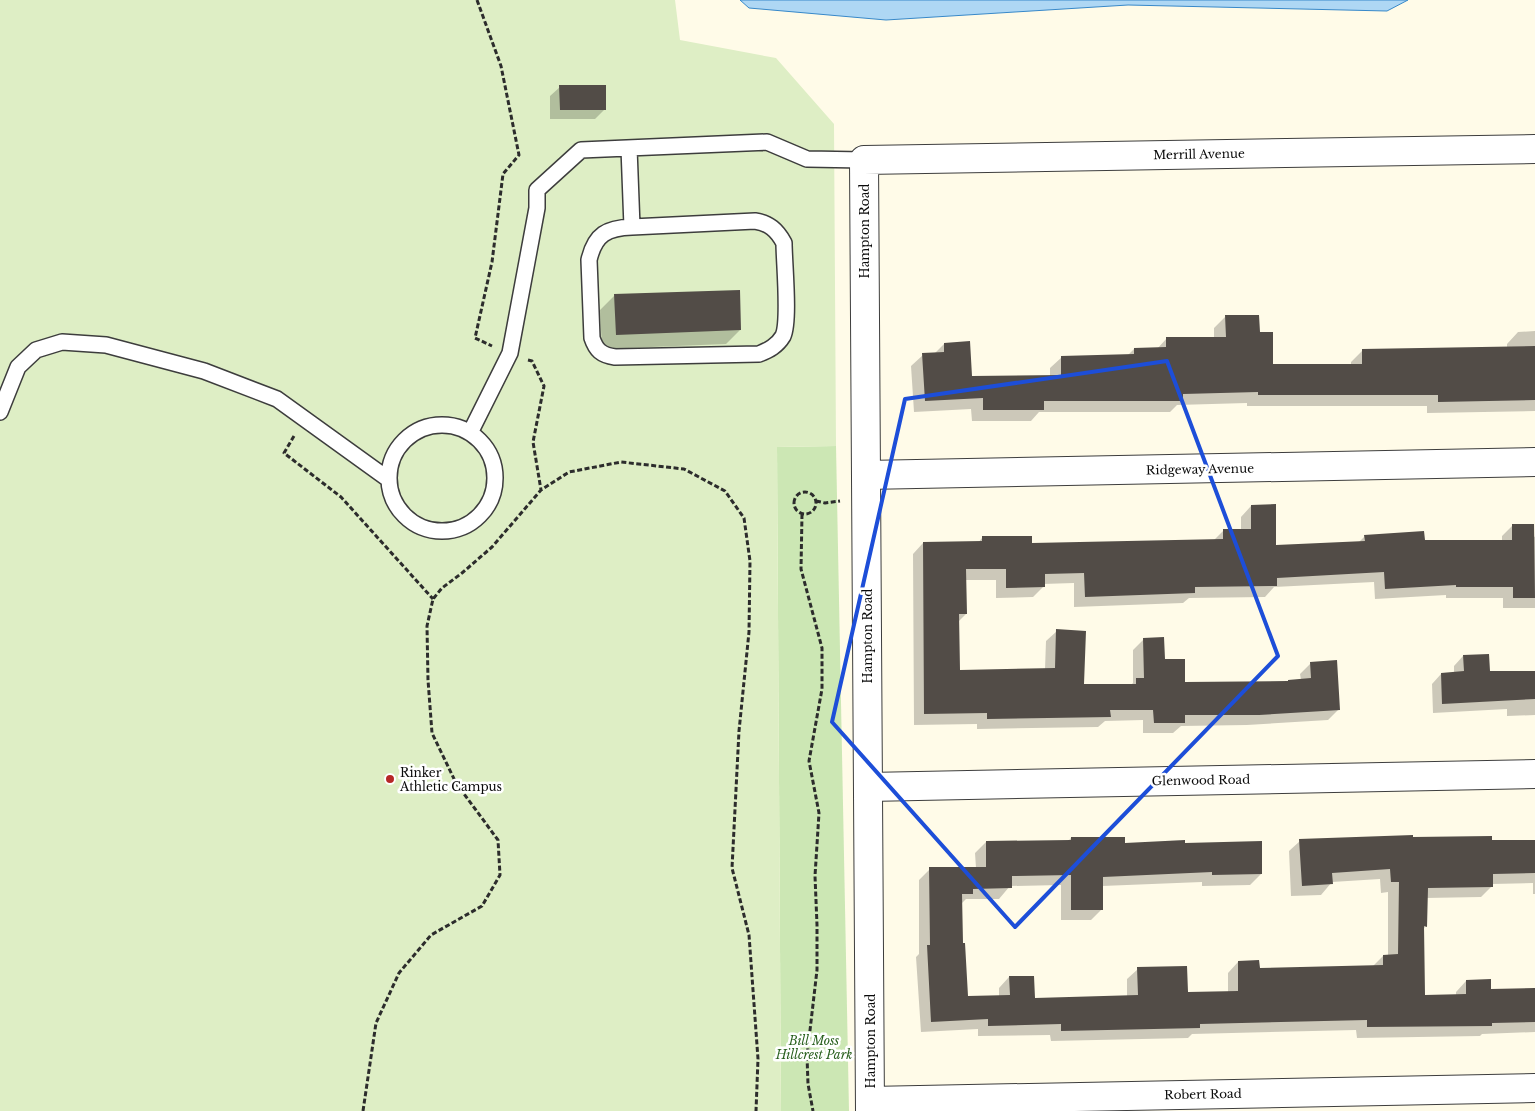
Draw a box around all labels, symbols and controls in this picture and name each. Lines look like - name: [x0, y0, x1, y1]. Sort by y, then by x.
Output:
- street label: Merrill Avenue: [1153, 146, 1245, 162]
- street label: Hampton Road: [857, 184, 872, 278]
- street label: Ridgeway Avenue: [1146, 461, 1254, 477]
- street label: Hampton Road: [860, 589, 875, 683]
- place label: Rinker Athletic Campus: [399, 765, 502, 794]
- street label: Glenwood Road: [1152, 772, 1250, 788]
- marker: Rinker Athletic Campus: [384, 773, 396, 785]
- street label: Hampton Road: [863, 994, 878, 1088]
- park label: Bill Moss Hillcrest Park: [775, 1033, 852, 1062]
- street label: Robert Road: [1164, 1086, 1242, 1102]

